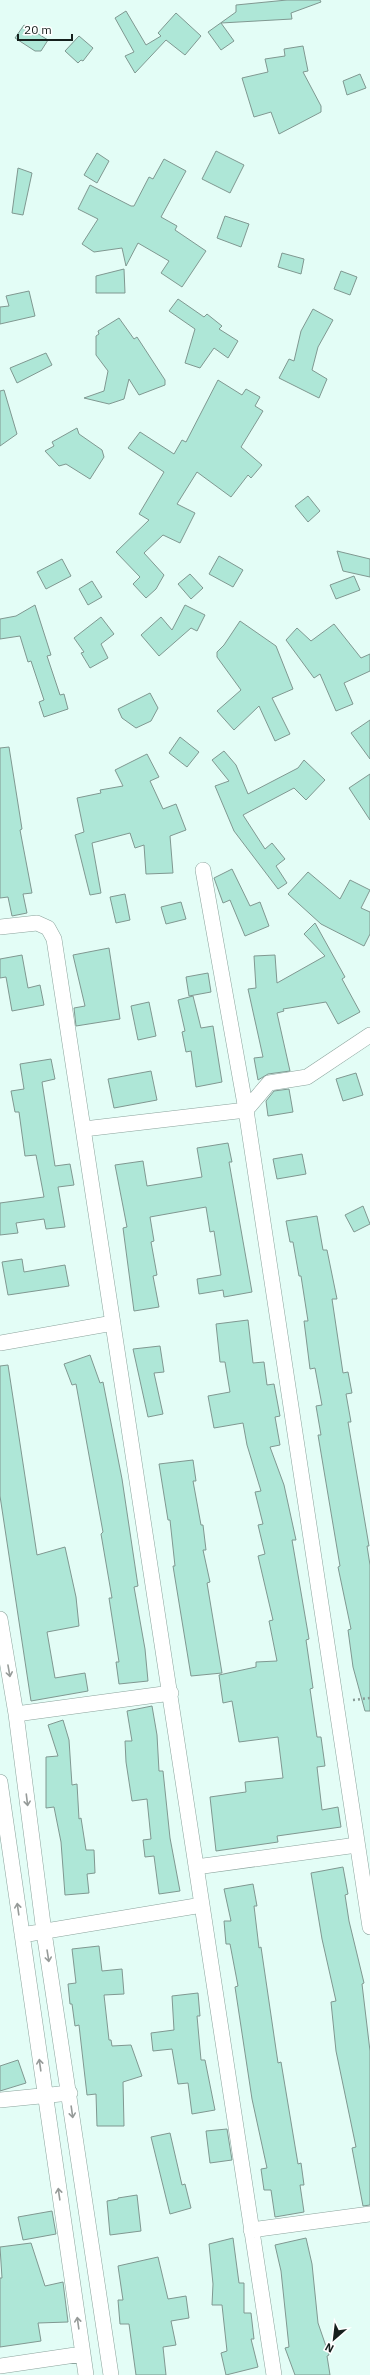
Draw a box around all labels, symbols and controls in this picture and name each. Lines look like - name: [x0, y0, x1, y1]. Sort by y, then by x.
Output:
- scale bar: [18, 16, 72, 42]
- text: 20 m: [24, 22, 52, 37]
- one-way arrow: [5, 1664, 13, 1677]
- one-way arrow: [23, 1793, 31, 1806]
- one-way arrow: [14, 1903, 22, 1916]
- one-way arrow: [44, 1949, 52, 1962]
- one-way arrow: [36, 2059, 44, 2072]
- one-way arrow: [68, 2106, 76, 2119]
- one-way arrow: [55, 2188, 63, 2201]
- one-way arrow: [74, 2317, 82, 2330]
- north arrow: [314, 2319, 354, 2359]
- text: N: [322, 2340, 336, 2356]

